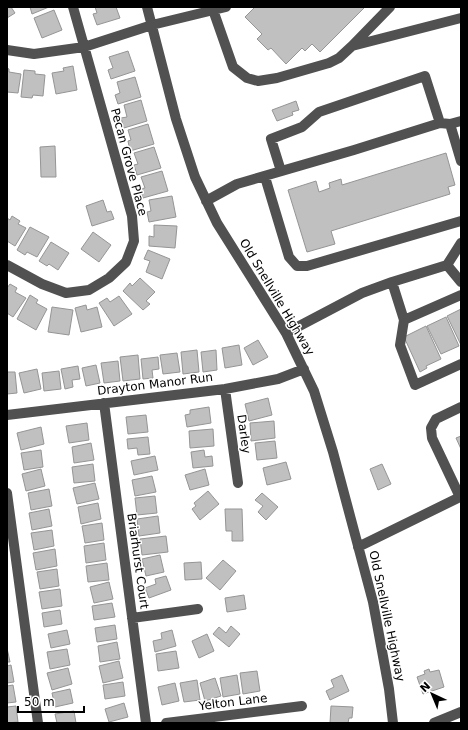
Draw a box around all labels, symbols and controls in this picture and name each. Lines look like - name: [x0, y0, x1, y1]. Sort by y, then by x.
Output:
- street label: Pecan Grove Place: [108, 107, 150, 217]
- street label: Old Snellville Highway: [237, 236, 317, 358]
- street label: Drayton Manor Run: [96, 370, 214, 398]
- street label: Darley: [234, 414, 254, 454]
- street label: Briarhurst Court: [124, 512, 152, 610]
- street label: Old Snellville Highway: [366, 549, 408, 683]
- north arrow: [412, 674, 452, 714]
- text: N: [418, 679, 433, 695]
- scale bar: [18, 688, 84, 714]
- street label: Yelton Lane: [197, 691, 268, 713]
- text: 50 m: [24, 695, 55, 709]

